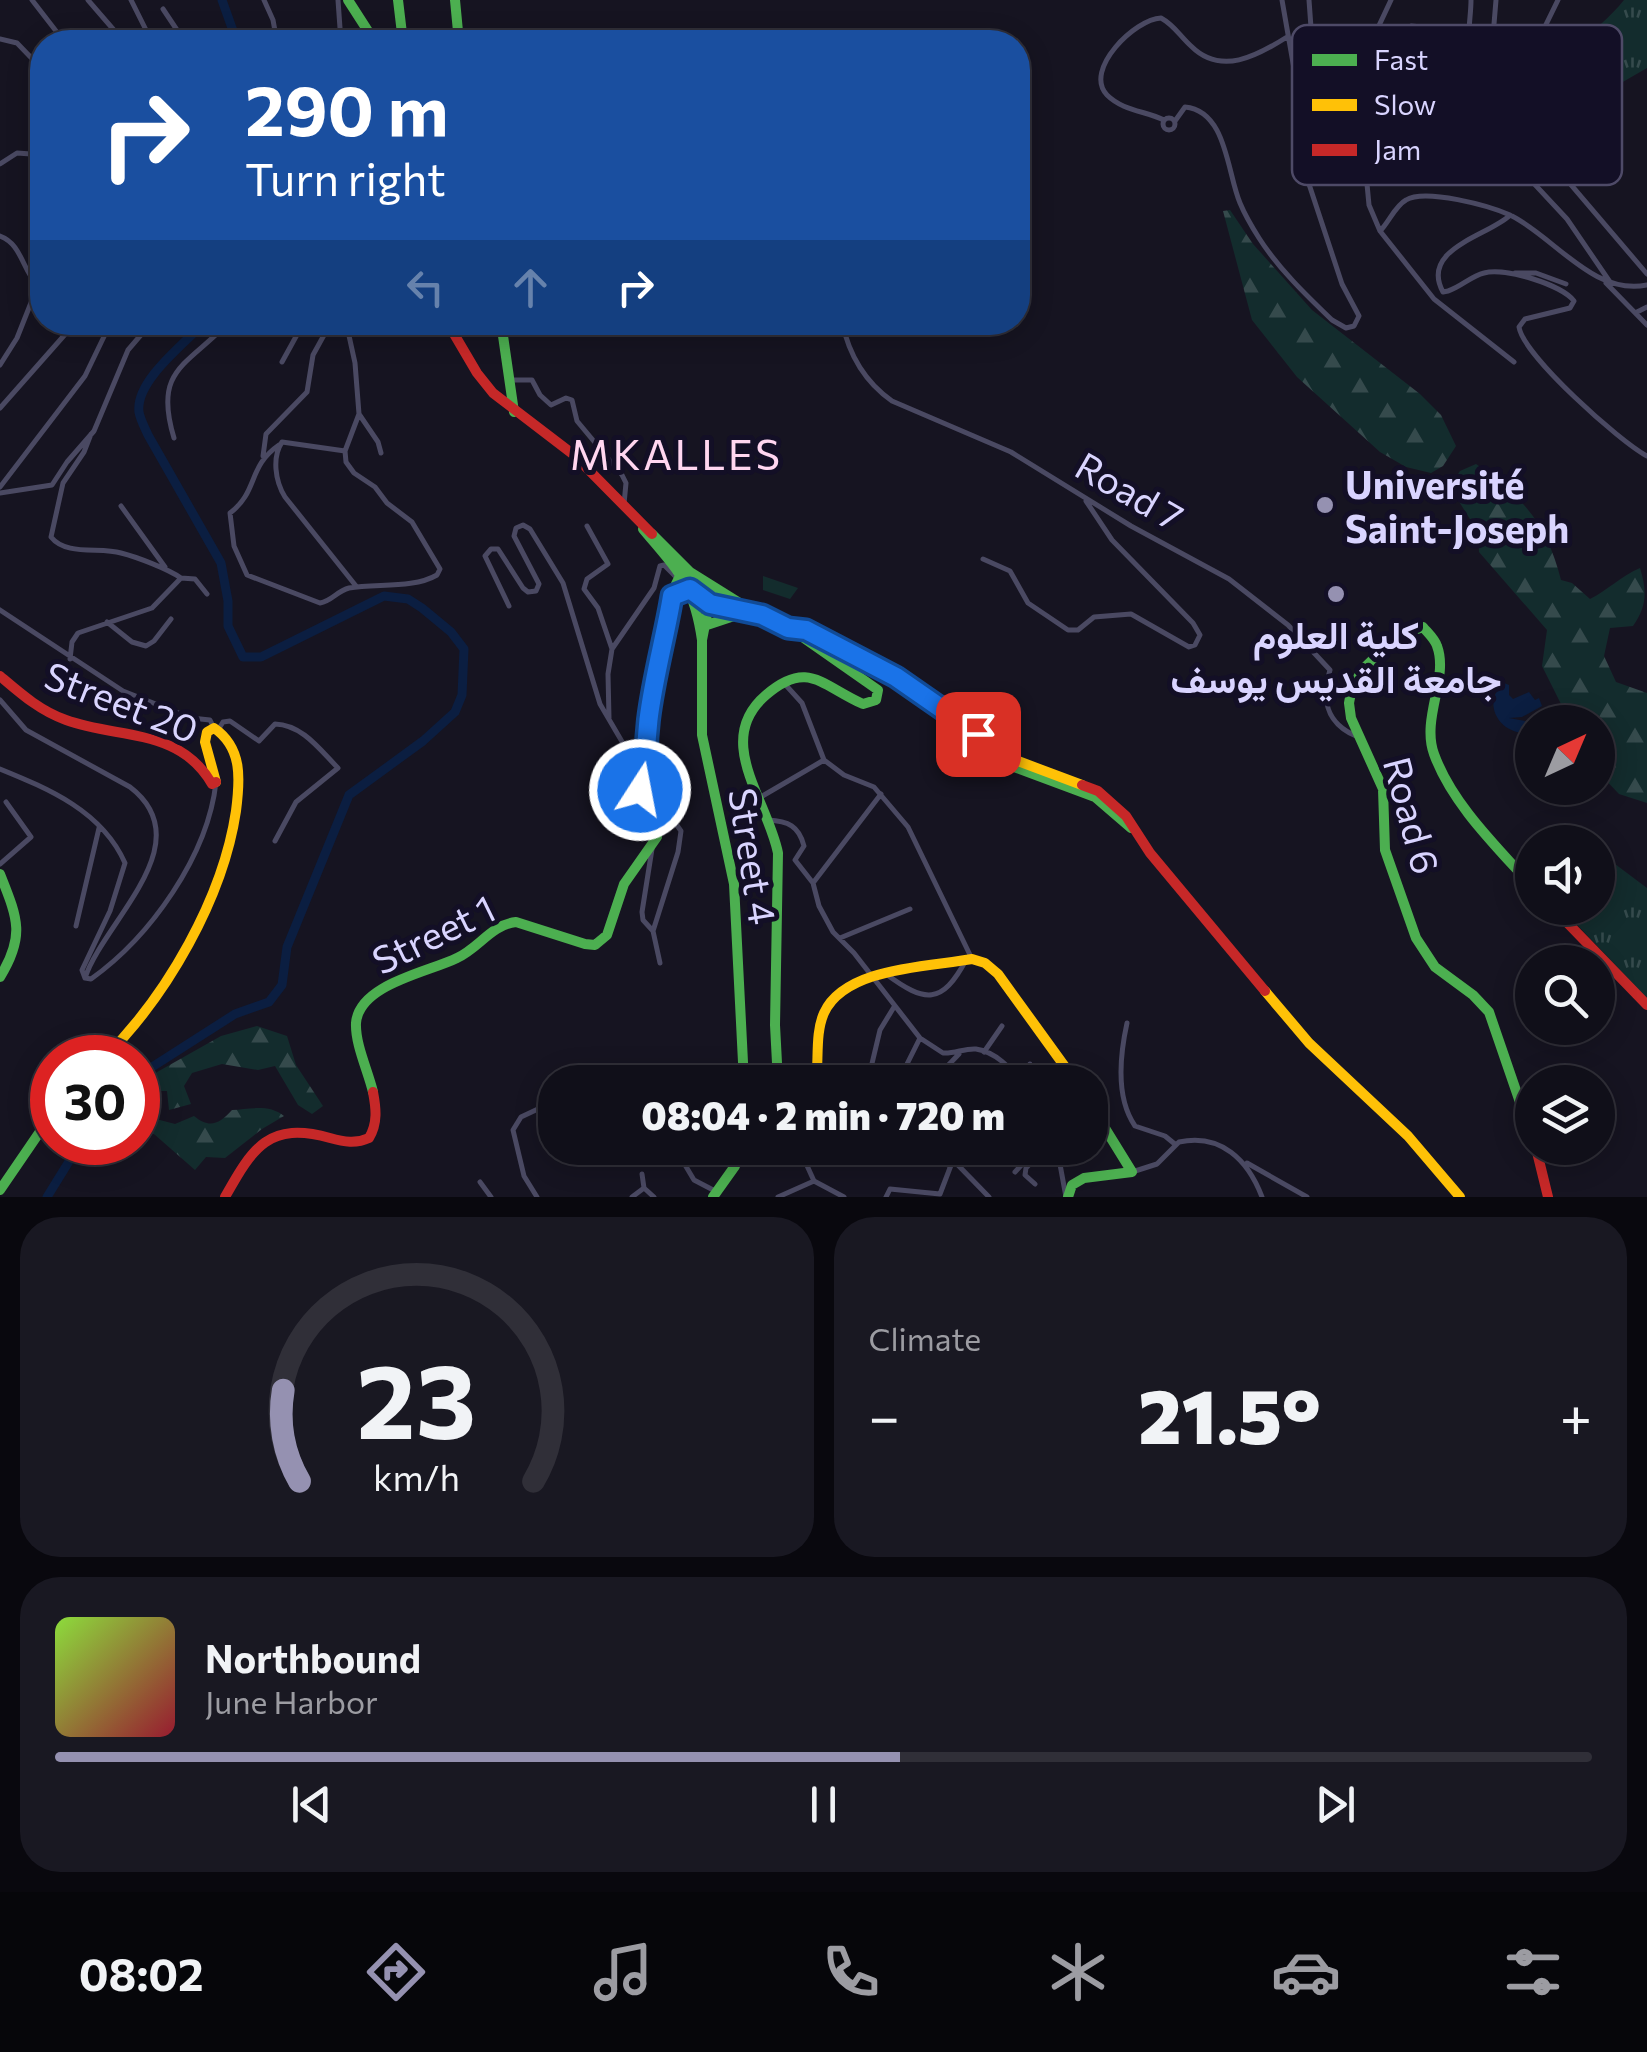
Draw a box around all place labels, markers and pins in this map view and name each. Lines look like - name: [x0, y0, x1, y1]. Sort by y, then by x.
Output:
- place label: Université Saint-Joseph: [1345, 460, 1569, 551]
- marker: Université Saint-Joseph: [1314, 494, 1336, 516]
- marker: كلية العلوم جامعة القديس يوسف: [1325, 583, 1347, 605]
- place label: كلية العلوم جامعة القديس يوسف: [1170, 610, 1502, 704]
- pin: [936, 692, 1021, 777]

